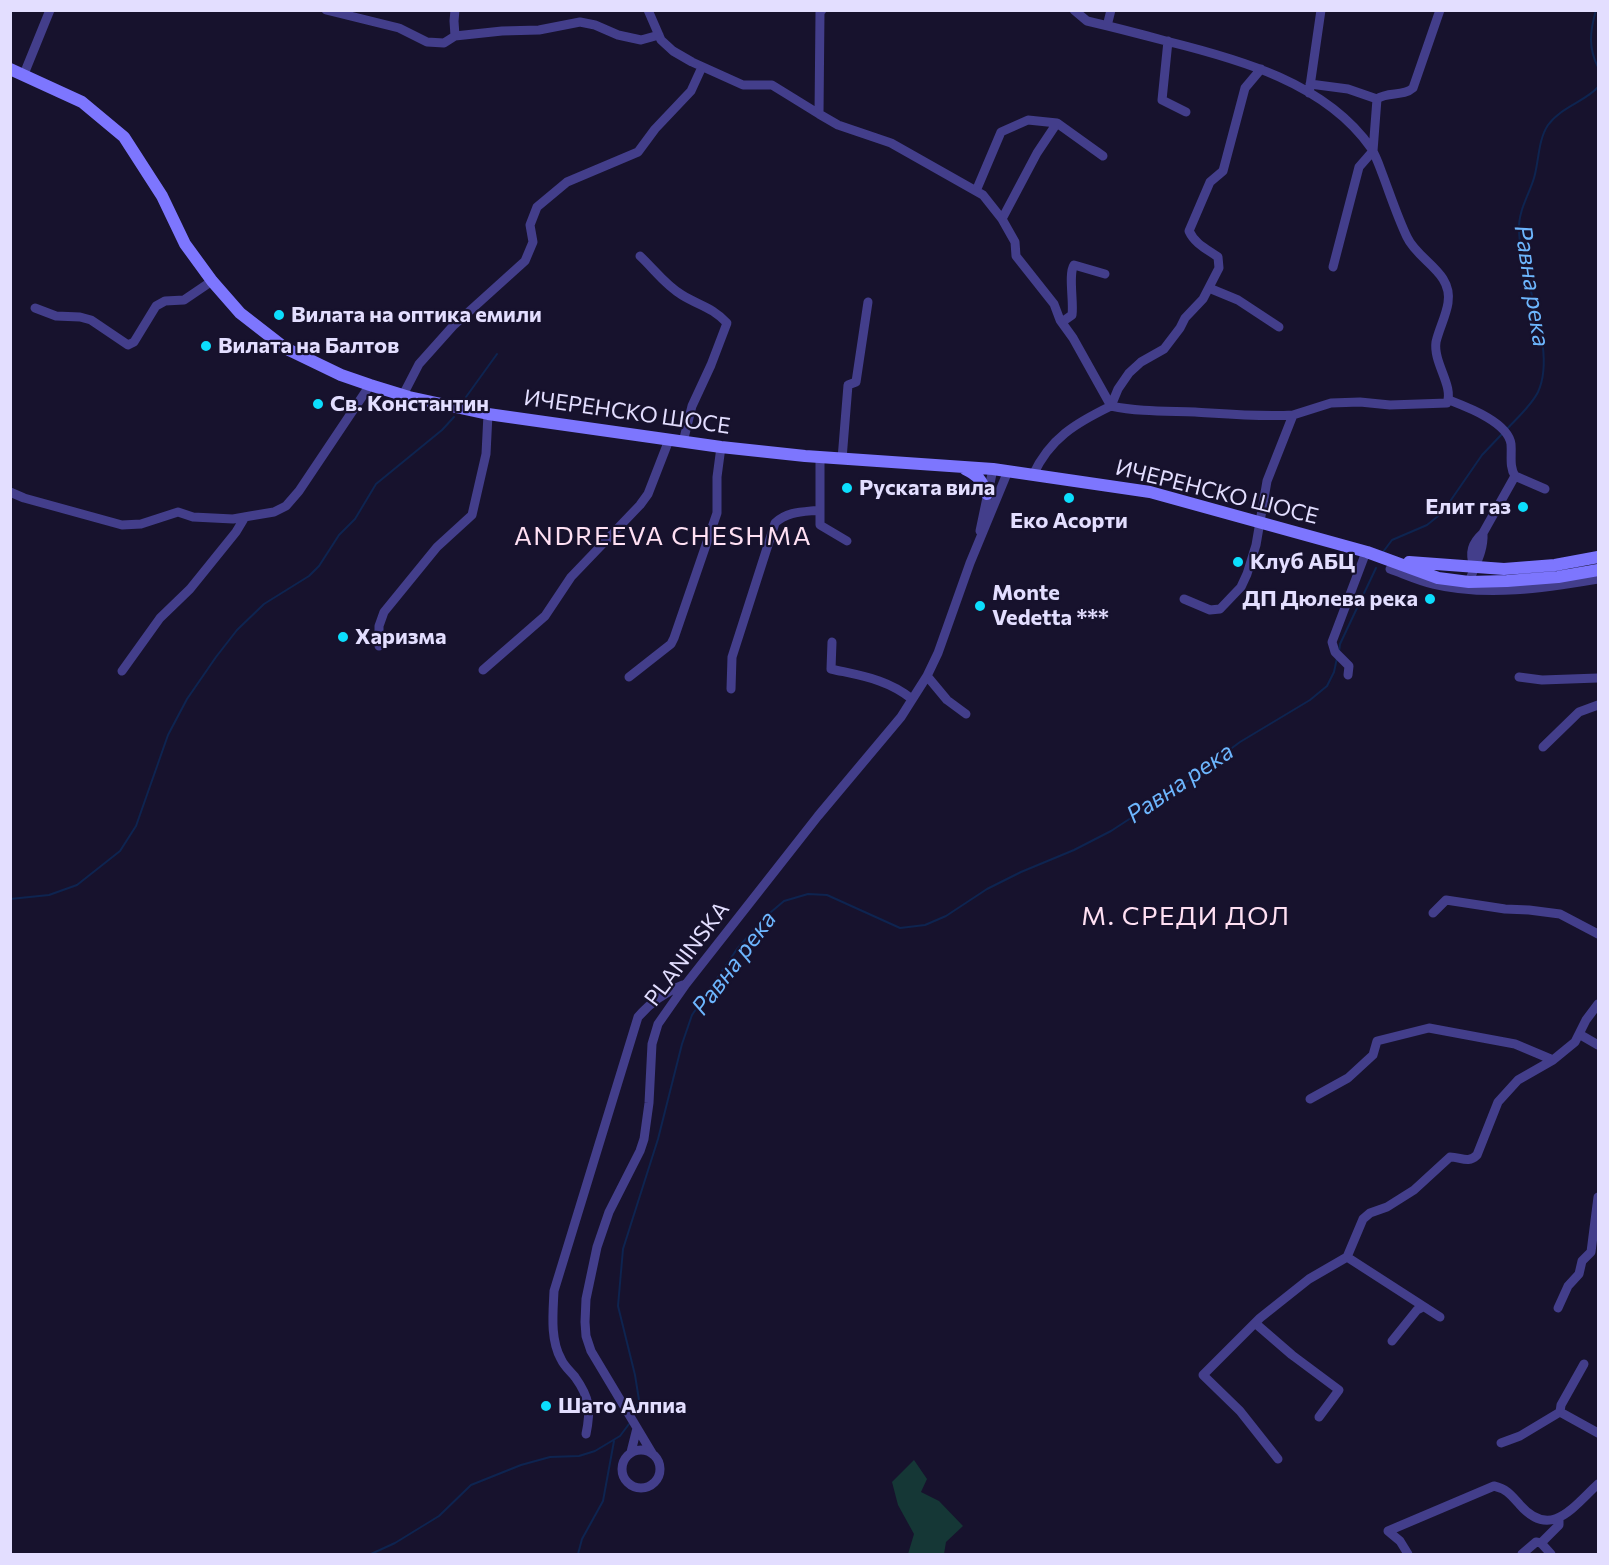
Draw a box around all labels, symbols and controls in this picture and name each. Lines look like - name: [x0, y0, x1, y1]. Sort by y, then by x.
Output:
- water label: Равна река: [1508, 223, 1556, 349]
- place label: Вилата на оптика емили: [291, 302, 542, 328]
- marker: Вилата на оптика емили: [272, 308, 286, 322]
- place label: Вилата на Балтов: [218, 333, 399, 359]
- marker: Вилата на Балтов: [199, 339, 213, 353]
- street label: ИЧЕРЕНСКО ШОСЕ: [522, 384, 732, 440]
- place label: Св. Константин: [330, 391, 489, 417]
- marker: Св. Константин: [311, 397, 325, 411]
- street label: ИЧЕРЕНСКО ШОСЕ: [1113, 454, 1321, 530]
- place label: Руската вила: [859, 475, 995, 501]
- marker: Руската вила: [840, 481, 854, 495]
- marker: Еко Асорти: [1062, 491, 1076, 505]
- place label: Елит газ: [1425, 494, 1511, 520]
- marker: Елит газ: [1516, 500, 1530, 514]
- place label: Еко Асорти: [1010, 508, 1128, 534]
- district label: ANDREEVA CHESHMA: [514, 520, 812, 552]
- place label: Клуб АБЦ: [1250, 549, 1355, 575]
- marker: Клуб АБЦ: [1231, 555, 1245, 569]
- place label: Monte Vedetta ***: [992, 580, 1109, 632]
- place label: ДП Дюлева река: [1243, 586, 1418, 612]
- marker: ДП Дюлева река: [1423, 592, 1437, 606]
- marker: Monte Vedetta ***: [973, 599, 987, 613]
- place label: Харизма: [355, 624, 446, 650]
- marker: Харизма: [336, 630, 350, 644]
- water label: Равна река: [1121, 737, 1239, 829]
- street label: PLANINSKA: [639, 897, 735, 1011]
- district label: М. СРЕДИ ДОЛ: [1081, 900, 1291, 932]
- water label: Равна река: [686, 905, 782, 1021]
- place label: Шато Алпиа: [558, 1393, 687, 1419]
- marker: Шато Алпиа: [539, 1399, 553, 1413]

